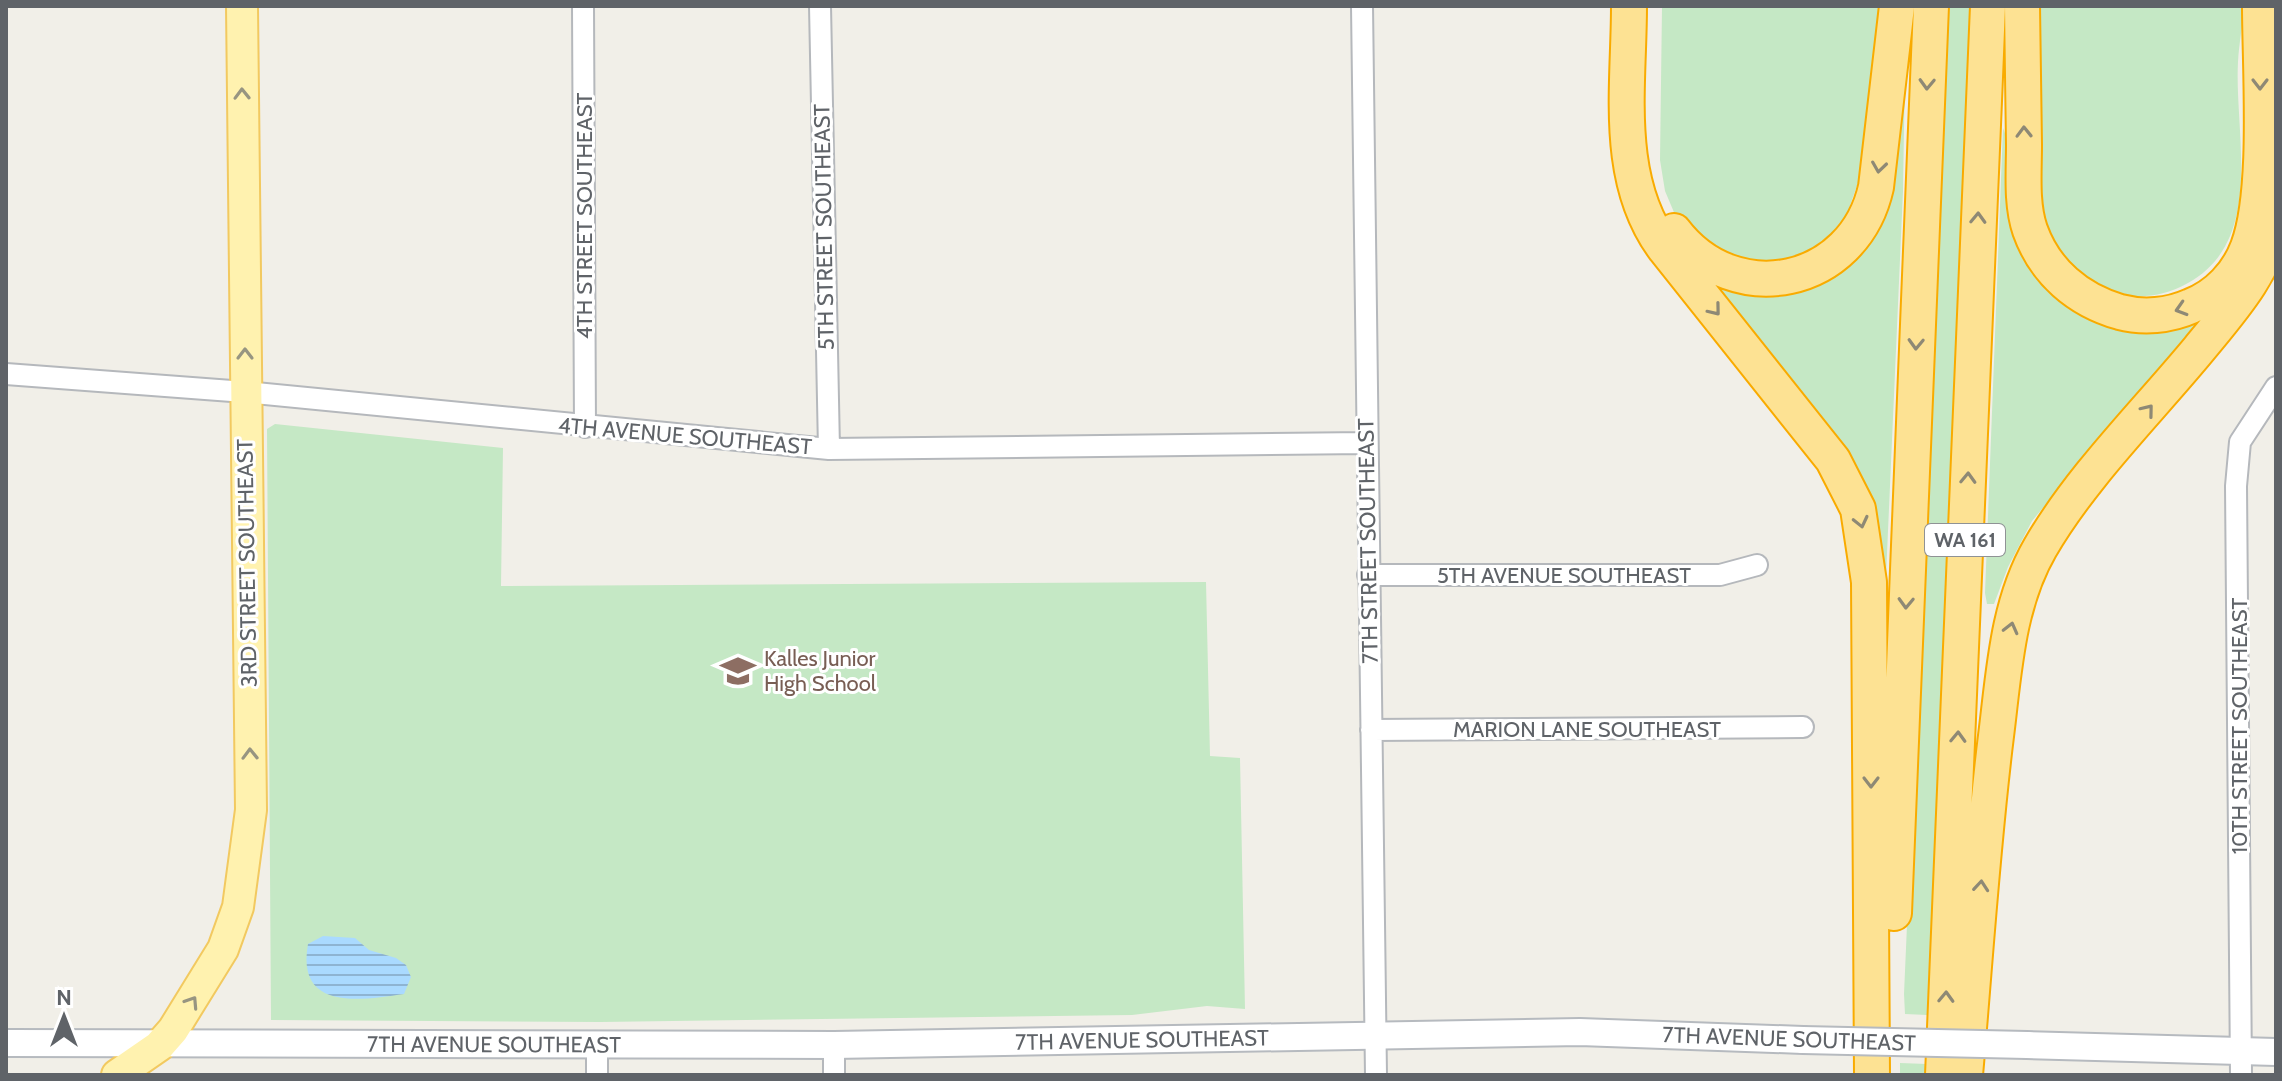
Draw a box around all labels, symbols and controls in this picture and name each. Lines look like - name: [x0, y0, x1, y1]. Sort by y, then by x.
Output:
- one-way arrow: [1918, 78, 1935, 91]
- one-way arrow: [2251, 78, 2268, 91]
- one-way arrow: [234, 87, 251, 100]
- street label: 4TH STREET SOUTHEAST: [571, 92, 598, 339]
- street label: 5TH STREET SOUTHEAST: [808, 103, 840, 350]
- one-way arrow: [2015, 125, 2032, 138]
- one-way arrow: [1871, 160, 1888, 174]
- one-way arrow: [1970, 211, 1987, 224]
- one-way arrow: [2174, 300, 2188, 316]
- one-way arrow: [1705, 301, 1719, 316]
- one-way arrow: [1908, 338, 1925, 351]
- one-way arrow: [236, 347, 254, 360]
- one-way arrow: [2138, 405, 2153, 420]
- street label: 4TH AVENUE SOUTHEAST: [557, 411, 813, 461]
- street label: 7TH STREET SOUTHEAST: [1352, 418, 1384, 664]
- street label: 3RD STREET SOUTHEAST: [231, 438, 263, 687]
- one-way arrow: [1959, 471, 1976, 484]
- one-way arrow: [1852, 515, 1869, 529]
- road number: WA 161: [1925, 524, 2005, 556]
- street label: 5TH AVENUE SOUTHEAST: [1437, 562, 1691, 589]
- one-way arrow: [1897, 597, 1914, 610]
- street label: 10TH STREET SOUTHEAST: [2226, 597, 2253, 854]
- one-way arrow: [2002, 621, 2019, 635]
- place label: Kalles Junior High School: [764, 645, 877, 697]
- school or university icon: Kalles Junior High School: [719, 652, 757, 690]
- street label: MARION LANE SOUTHEAST: [1453, 716, 1721, 743]
- one-way arrow: [1949, 730, 1966, 743]
- one-way arrow: [241, 747, 259, 760]
- one-way arrow: [1862, 776, 1880, 789]
- one-way arrow: [1973, 879, 1990, 892]
- north arrow: [24, 977, 104, 1057]
- text: N: [56, 984, 72, 1011]
- one-way arrow: [1938, 990, 1955, 1003]
- one-way arrow: [182, 996, 197, 1011]
- street label: 7TH AVENUE SOUTHEAST: [1662, 1021, 1916, 1057]
- street label: 7TH AVENUE SOUTHEAST: [1015, 1024, 1269, 1055]
- street label: 7TH AVENUE SOUTHEAST: [367, 1030, 621, 1058]

